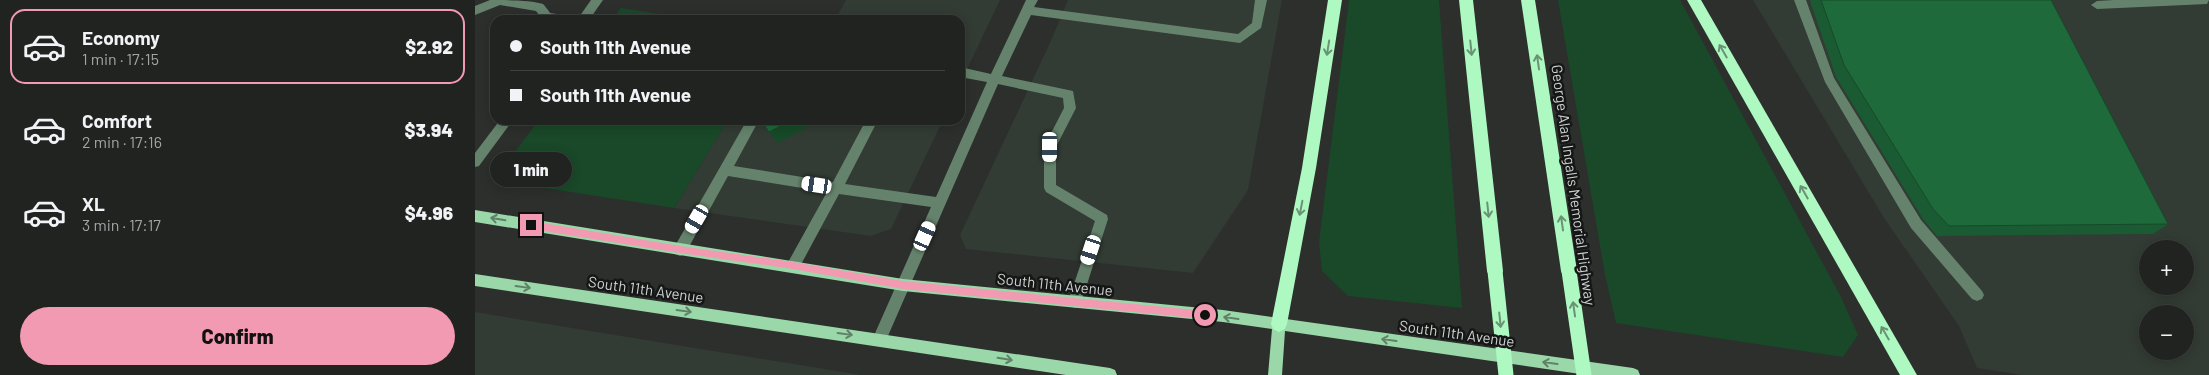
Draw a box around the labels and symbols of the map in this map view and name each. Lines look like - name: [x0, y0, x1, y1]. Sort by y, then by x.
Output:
- one-way arrow: [1322, 40, 1332, 56]
- one-way arrow: [1466, 40, 1476, 56]
- one-way arrow: [1718, 44, 1728, 58]
- one-way arrow: [1532, 54, 1542, 70]
- street label: George Alan Ingalls Memorial Highway: [1548, 63, 1600, 307]
- car: [1042, 132, 1057, 162]
- callout: 1 min: [490, 152, 572, 188]
- car: [801, 175, 832, 195]
- one-way arrow: [1798, 185, 1808, 200]
- one-way arrow: [1296, 200, 1305, 216]
- car: [683, 202, 710, 236]
- one-way arrow: [1484, 202, 1493, 218]
- one-way arrow: [490, 214, 506, 224]
- route end: [520, 214, 542, 236]
- one-way arrow: [1556, 215, 1566, 231]
- car: [912, 219, 937, 253]
- car: [1079, 233, 1102, 267]
- street label: South 11th Avenue: [996, 269, 1114, 299]
- street label: South 11th Avenue: [587, 272, 705, 306]
- one-way arrow: [515, 283, 531, 293]
- one-way arrow: [1569, 302, 1579, 318]
- route start: [1194, 304, 1216, 326]
- one-way arrow: [676, 306, 692, 316]
- one-way arrow: [1495, 311, 1505, 327]
- one-way arrow: [1223, 312, 1239, 322]
- street label: South 11th Avenue: [1398, 316, 1516, 350]
- one-way arrow: [1879, 326, 1889, 340]
- one-way arrow: [836, 330, 852, 340]
- one-way arrow: [1381, 335, 1397, 345]
- one-way arrow: [997, 354, 1013, 364]
- one-way arrow: [1542, 358, 1558, 368]

